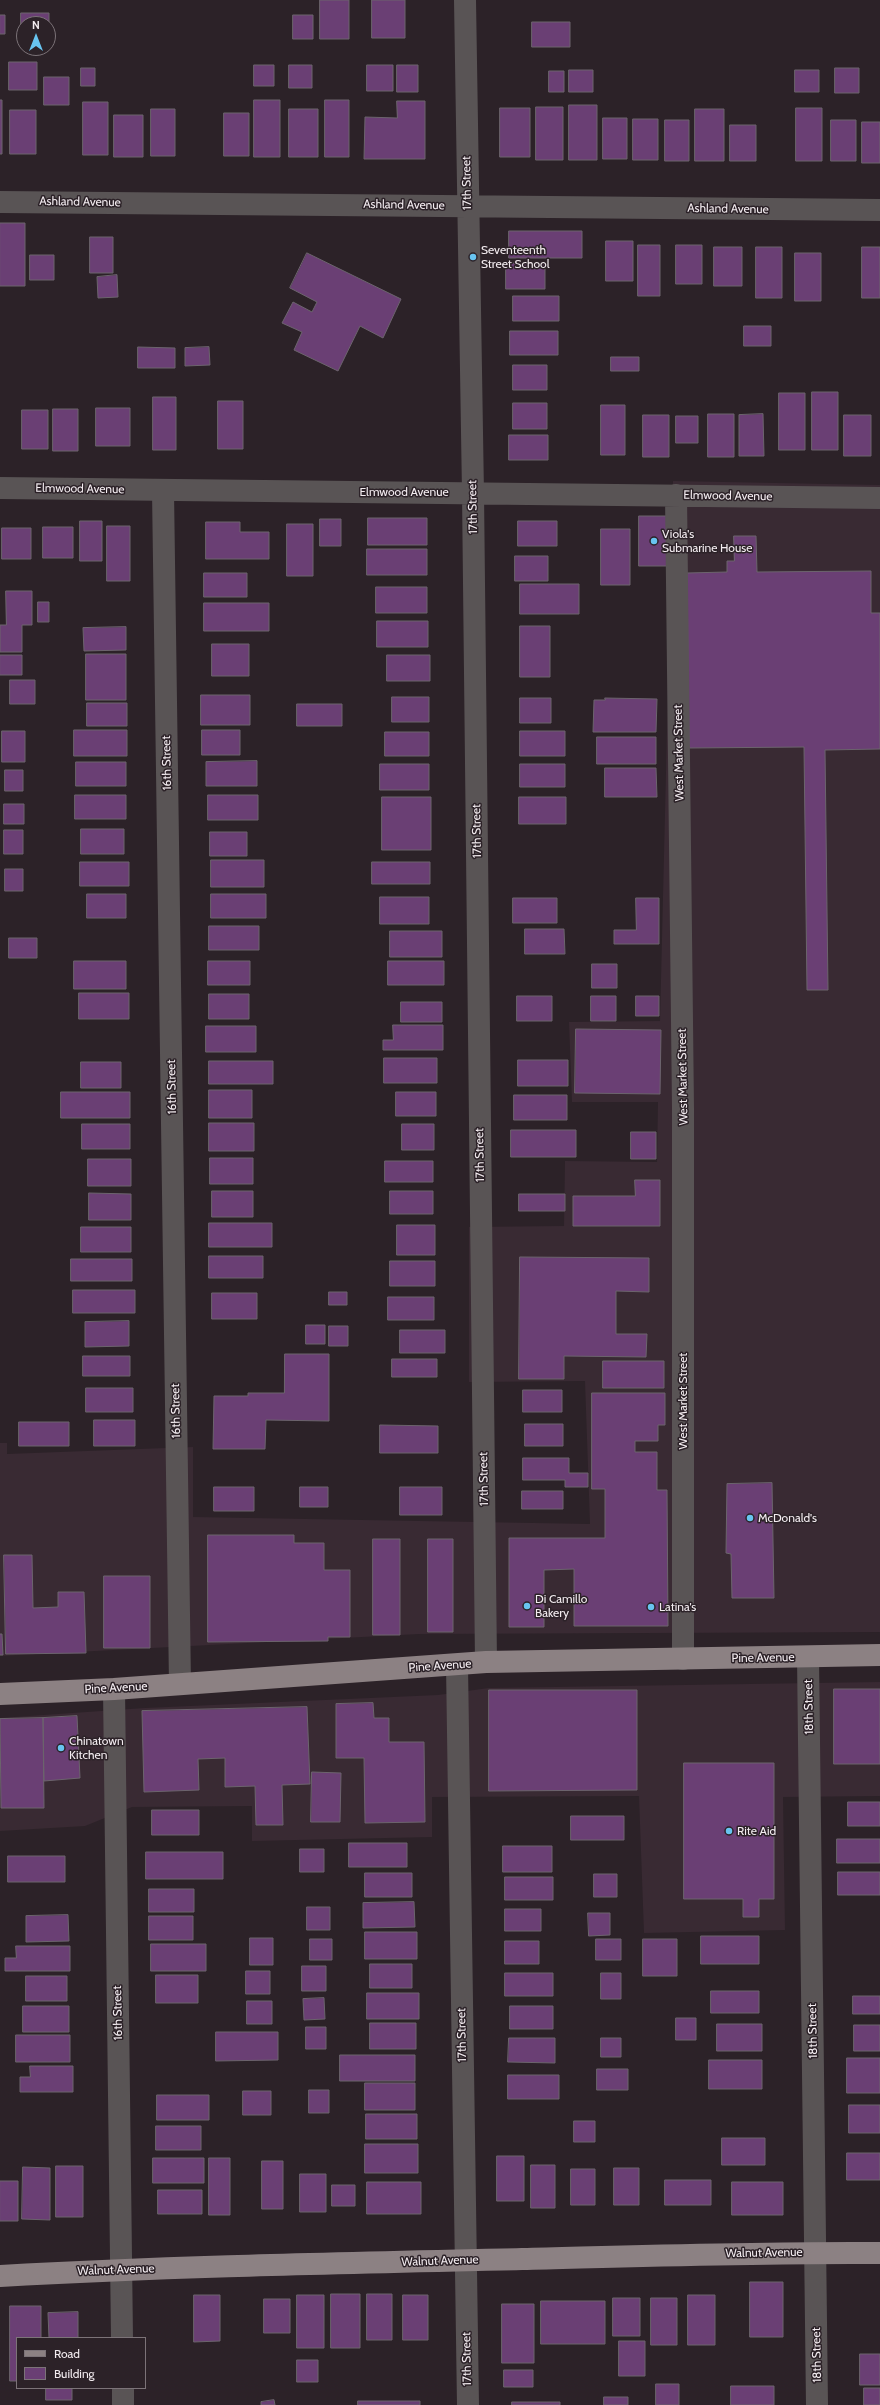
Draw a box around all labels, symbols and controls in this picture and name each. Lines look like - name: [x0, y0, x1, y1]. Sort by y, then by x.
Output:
- north arrow: [16, 16, 56, 56]
- text: N: [32, 18, 40, 32]
- street label: 17th Street: [459, 156, 475, 210]
- street label: Ashland Avenue: [39, 194, 121, 210]
- street label: Ashland Avenue: [363, 197, 445, 213]
- street label: Ashland Avenue: [687, 201, 769, 217]
- place label: Seventeenth Street School: [481, 243, 550, 271]
- marker: Seventeenth Street School: [468, 252, 478, 262]
- street label: 17th Street: [465, 480, 481, 534]
- street label: Elmwood Avenue: [35, 481, 125, 497]
- street label: Elmwood Avenue: [359, 485, 449, 499]
- street label: Elmwood Avenue: [683, 488, 773, 504]
- place label: Viola's Submarine House: [662, 527, 752, 555]
- marker: Viola's Submarine House: [649, 536, 659, 546]
- street label: West Market Street: [671, 704, 687, 802]
- street label: 16th Street: [159, 735, 175, 791]
- street label: 17th Street: [469, 804, 485, 858]
- street label: West Market Street: [675, 1028, 691, 1126]
- street label: 16th Street: [164, 1059, 180, 1115]
- street label: 17th Street: [472, 1128, 488, 1182]
- street label: West Market Street: [676, 1353, 690, 1449]
- street label: 16th Street: [168, 1383, 184, 1439]
- street label: 17th Street: [476, 1452, 492, 1506]
- place label: McDonald's: [758, 1511, 817, 1525]
- marker: McDonald's: [745, 1513, 755, 1523]
- place label: Di Camillo Bakery: [535, 1592, 587, 1620]
- place label: Latina's: [659, 1600, 696, 1614]
- marker: Di Camillo Bakery: [522, 1601, 532, 1611]
- marker: Latina's: [646, 1602, 656, 1612]
- street label: Pine Avenue: [731, 1650, 795, 1666]
- street label: Pine Avenue: [408, 1657, 472, 1675]
- street label: Pine Avenue: [84, 1679, 148, 1697]
- street label: 18th Street: [801, 1679, 817, 1735]
- place label: Chinatown Kitchen: [69, 1734, 124, 1762]
- marker: Chinatown Kitchen: [56, 1743, 66, 1753]
- place label: Rite Aid: [737, 1824, 776, 1838]
- marker: Rite Aid: [724, 1826, 734, 1836]
- street label: 16th Street: [110, 1985, 126, 2041]
- street label: 18th Street: [805, 2003, 821, 2059]
- street label: 17th Street: [454, 2008, 470, 2062]
- street label: Walnut Avenue: [725, 2245, 803, 2261]
- street label: Walnut Avenue: [401, 2252, 479, 2270]
- street label: Walnut Avenue: [77, 2261, 155, 2279]
- street label: 18th Street: [809, 2327, 825, 2383]
- street label: 17th Street: [459, 2332, 475, 2386]
- legend: [16, 2337, 146, 2389]
- text: Road: [54, 2346, 80, 2361]
- text: Building: [54, 2366, 95, 2381]

